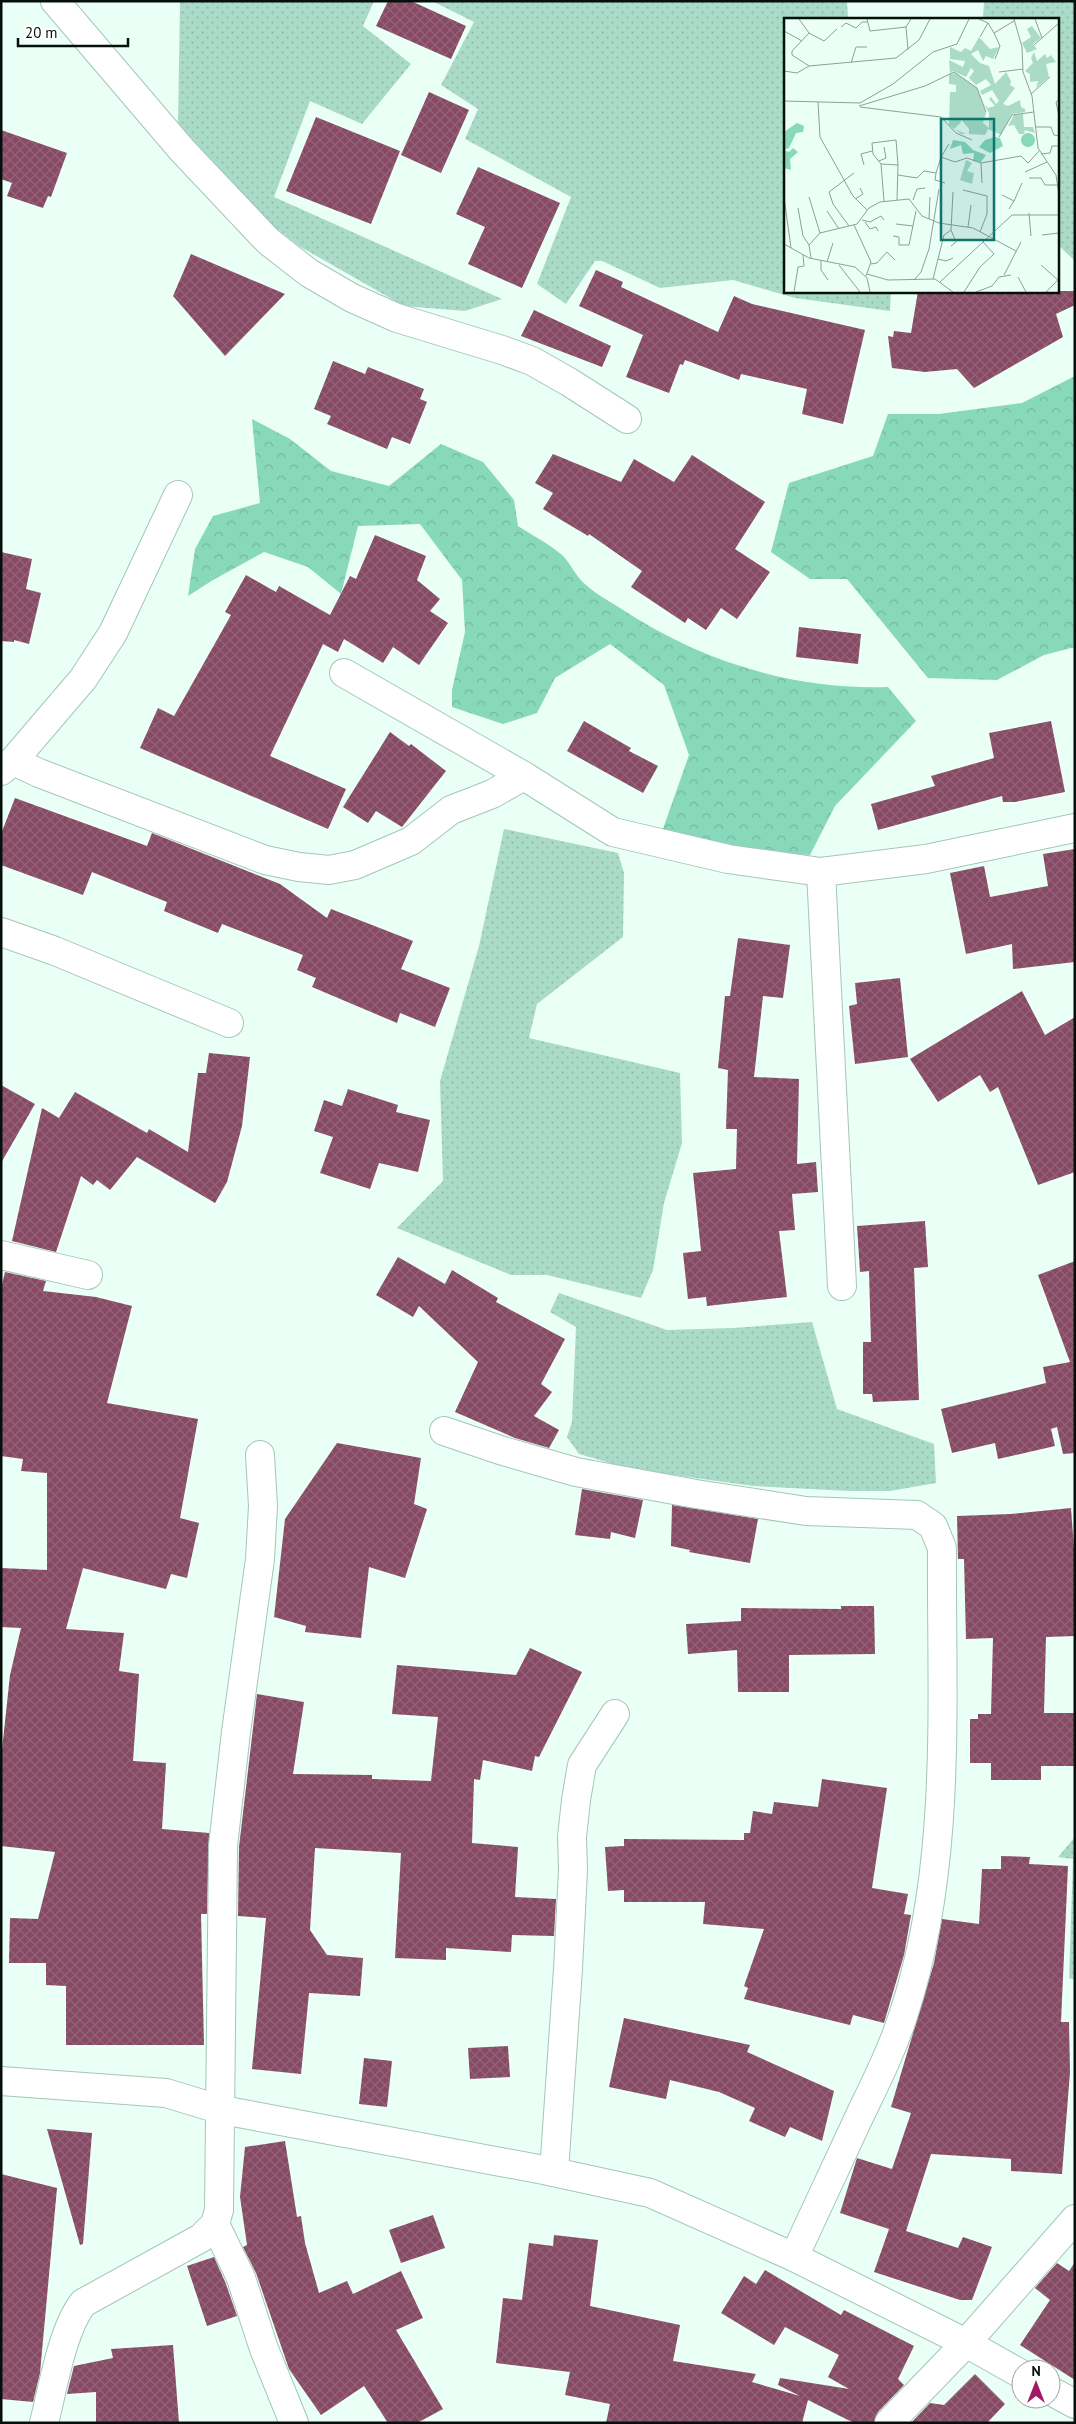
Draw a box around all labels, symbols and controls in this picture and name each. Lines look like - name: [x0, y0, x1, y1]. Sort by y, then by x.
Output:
- scale bar: [18, 15, 128, 47]
- inset map: [784, 18, 1058, 292]
- text: 20 m: [25, 23, 58, 42]
- north arrow: [1011, 2359, 1061, 2409]
- text: N: [1031, 2362, 1041, 2380]

